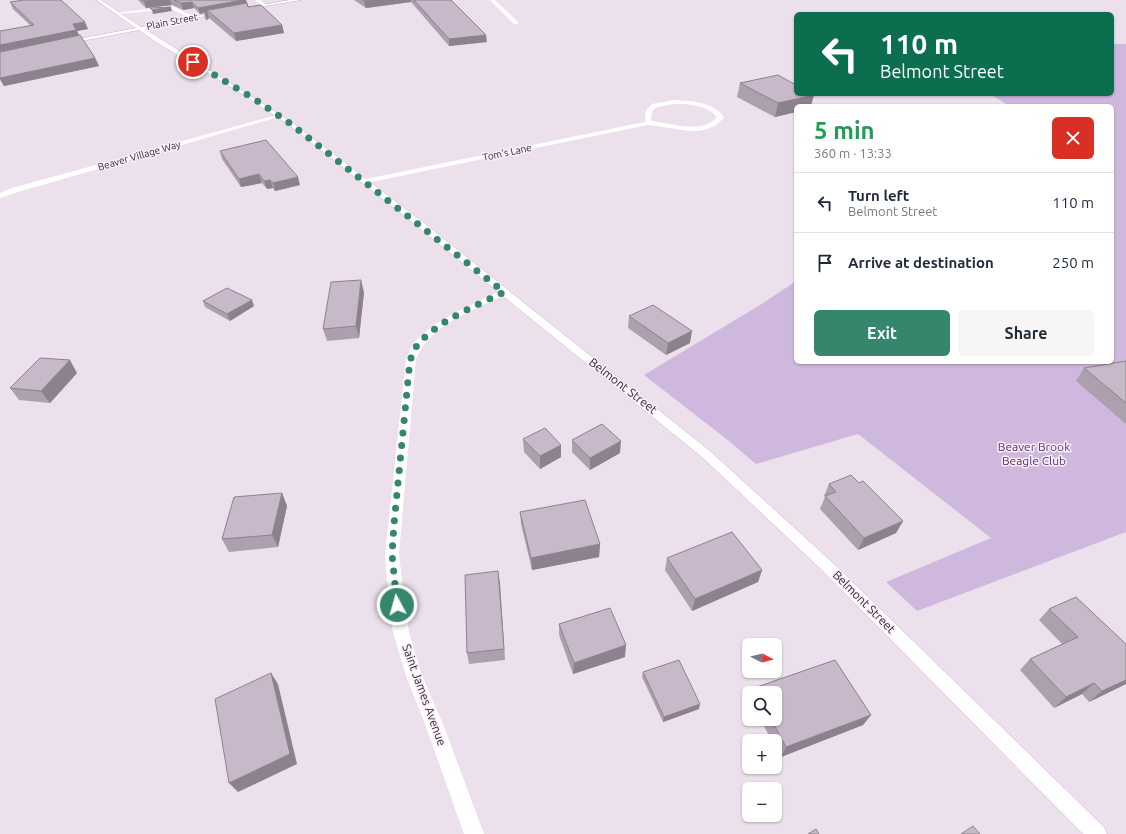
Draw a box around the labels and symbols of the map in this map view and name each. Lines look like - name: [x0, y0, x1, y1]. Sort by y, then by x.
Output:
- street label: Plain Street: [145, 11, 199, 32]
- pin: [176, 45, 210, 79]
- street label: Beaver Village Way: [97, 138, 182, 173]
- street label: Tom's Lane: [482, 142, 533, 163]
- street label: Belmont Street: [587, 355, 660, 416]
- park label: Beaver Brook Beagle Club: [998, 440, 1070, 467]
- street label: Belmont Street: [831, 568, 898, 636]
- position arrow: [376, 584, 418, 626]
- north arrow: [742, 638, 782, 678]
- street label: Saint James Avenue: [400, 642, 449, 747]

